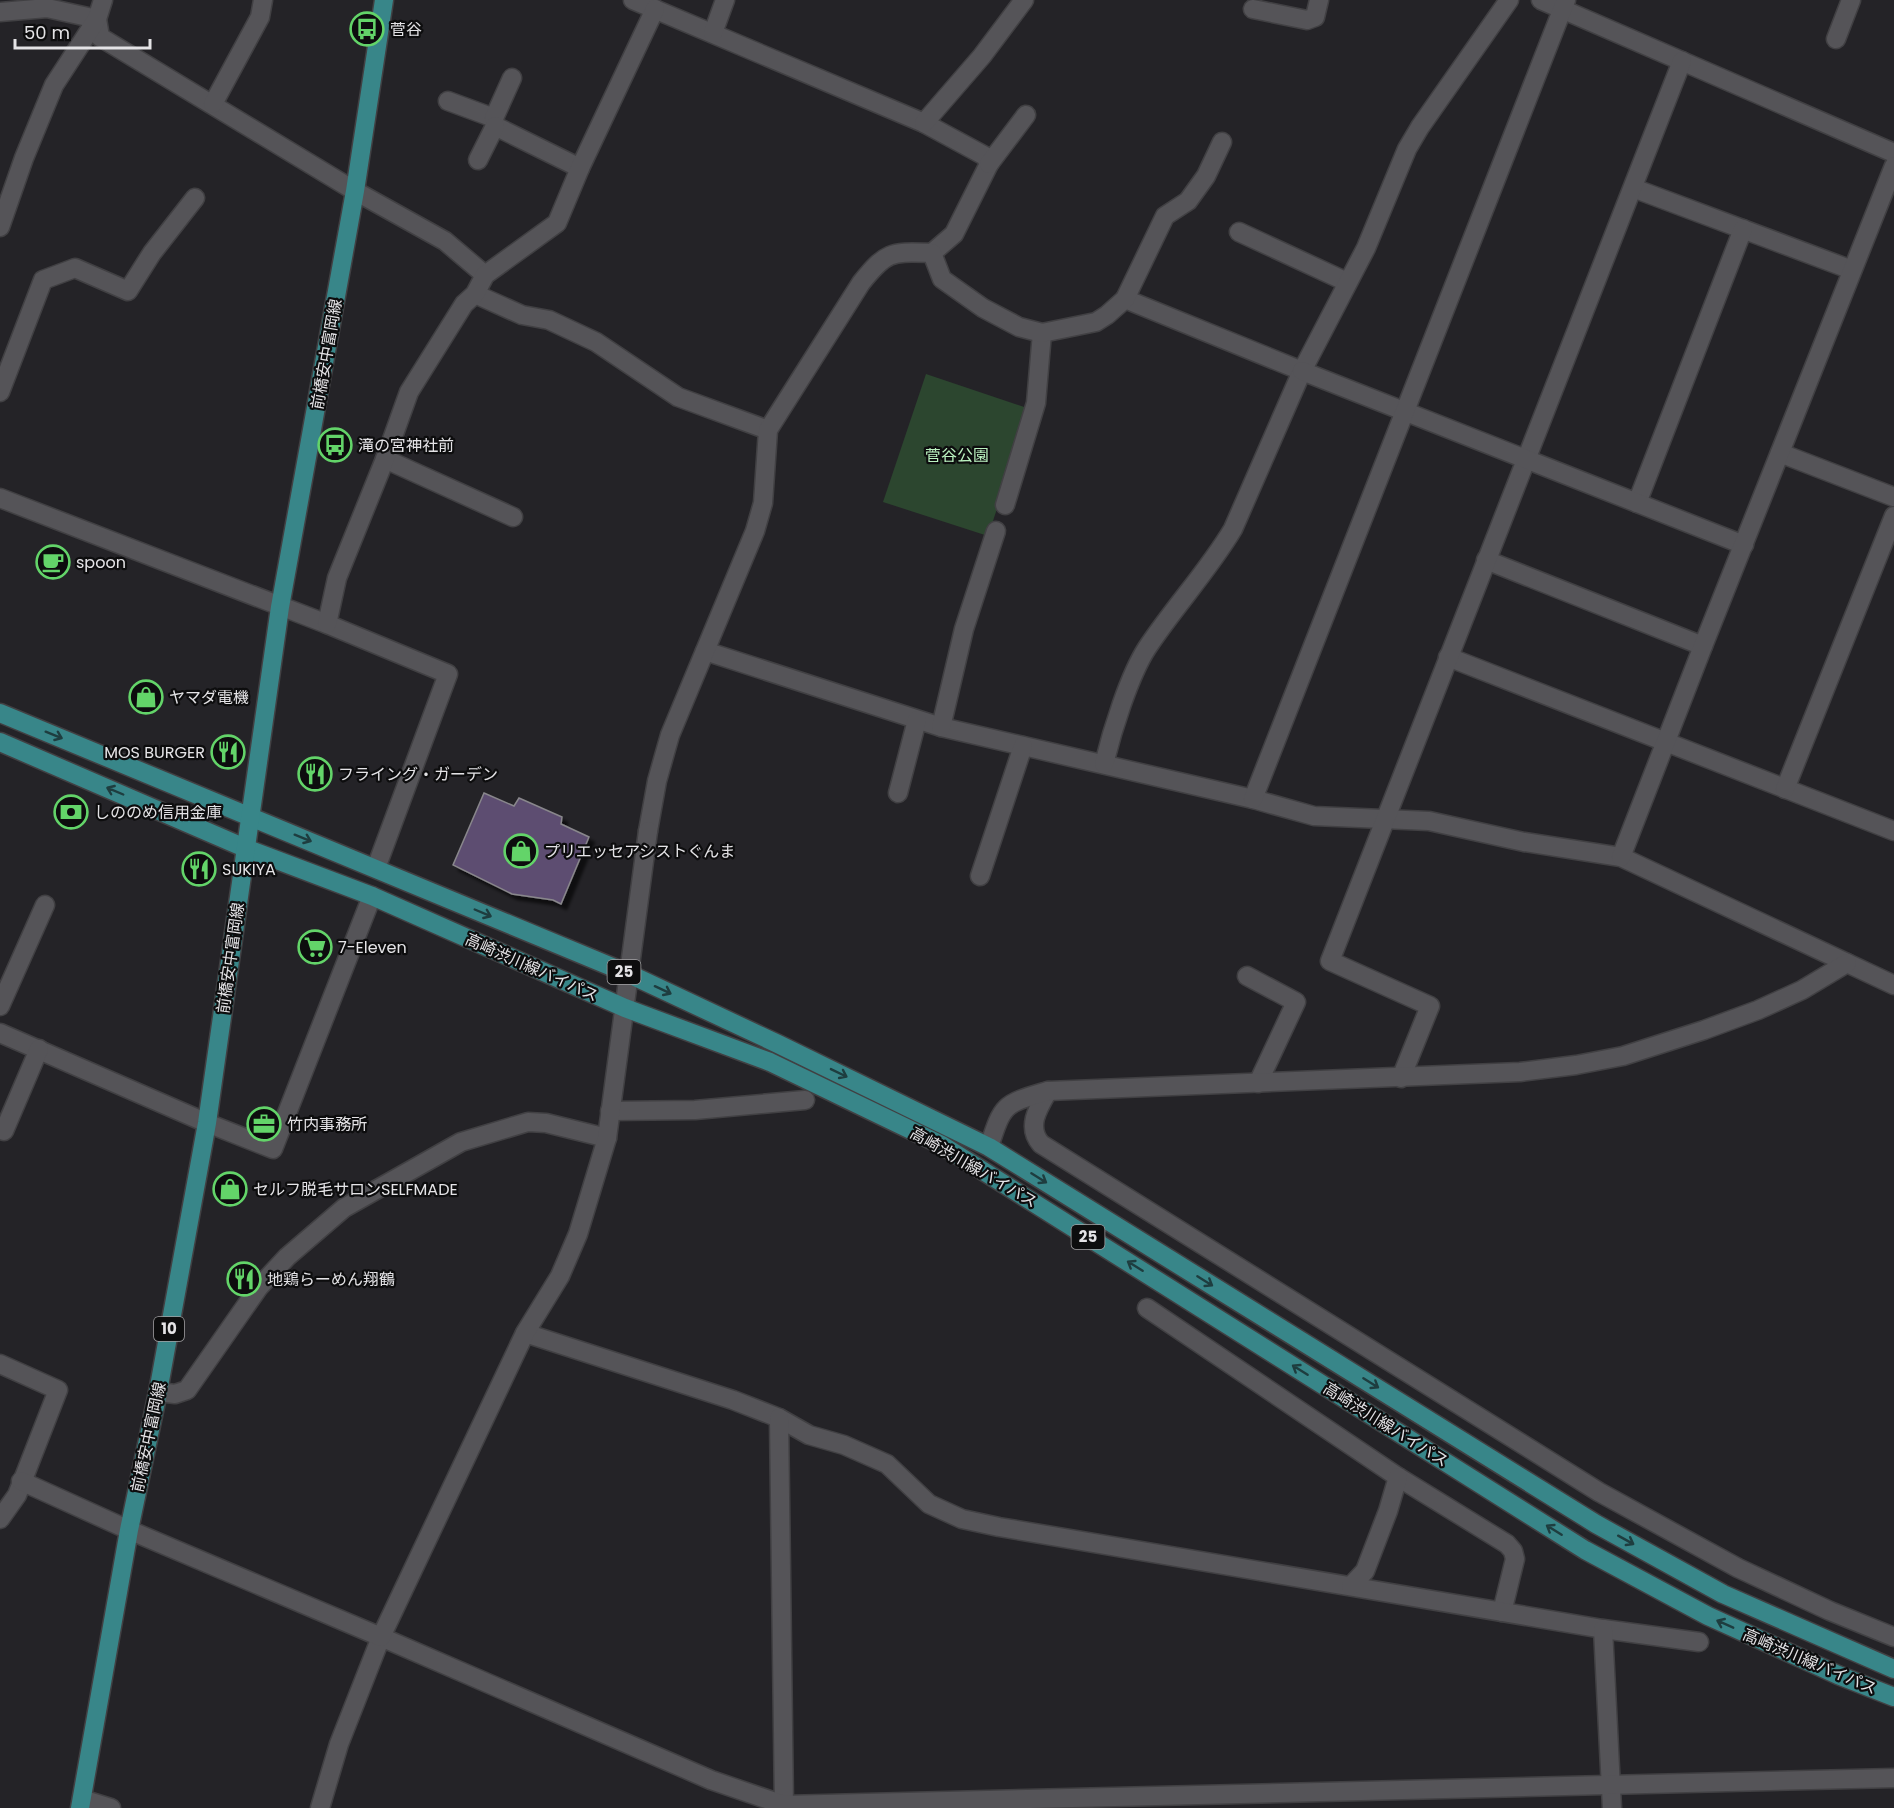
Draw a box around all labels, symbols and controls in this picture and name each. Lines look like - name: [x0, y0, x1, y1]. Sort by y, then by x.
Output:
- bus stop icon: 菅谷: [349, 11, 385, 47]
- scale bar: [15, 12, 150, 50]
- place label: 菅谷: [390, 18, 422, 41]
- text: 50 m: [24, 20, 70, 45]
- street label: 前橋安中富岡線: [305, 297, 348, 411]
- bus stop icon: 滝の宮神社前: [317, 427, 353, 463]
- place label: 滝の宮神社前: [358, 434, 454, 457]
- park label: 菅谷公園: [925, 444, 989, 467]
- cafe icon: spoon: [35, 544, 71, 580]
- place label: spoon: [76, 551, 126, 574]
- shop icon: ヤマダ電機: [128, 679, 164, 715]
- place label: ヤマダ電機: [169, 686, 249, 709]
- one-way arrow: [44, 730, 63, 741]
- restaurant icon: MOS BURGER: [210, 734, 246, 770]
- place label: MOS BURGER: [104, 741, 205, 764]
- restaurant icon: フライング・ガーデン: [297, 756, 333, 792]
- place label: フライング・ガーデン: [338, 763, 498, 786]
- one-way arrow: [106, 785, 124, 797]
- bank icon: しののめ信用金庫: [53, 794, 89, 830]
- place label: しののめ信用金庫: [94, 801, 222, 824]
- one-way arrow: [294, 833, 312, 844]
- shop icon: プリエッセアシストぐんま: [503, 833, 539, 869]
- place label: プリエッセアシストぐんま: [544, 840, 735, 863]
- restaurant icon: SUKIYA: [181, 851, 217, 887]
- place label: SUKIYA: [222, 858, 276, 881]
- street label: 前橋安中富岡線: [211, 901, 250, 1015]
- one-way arrow: [474, 908, 492, 919]
- street label: 高崎渋川線バイパス: [461, 928, 602, 1007]
- supermarket icon: 7-Eleven: [297, 929, 333, 965]
- place label: 7-Eleven: [338, 936, 407, 959]
- road number: 25: [608, 960, 640, 984]
- one-way arrow: [653, 984, 671, 996]
- one-way arrow: [829, 1068, 847, 1080]
- office icon: 竹内事務所: [246, 1106, 282, 1142]
- place label: 竹内事務所: [287, 1113, 367, 1136]
- street label: 高崎渋川線バイパス: [906, 1122, 1042, 1213]
- shop icon: セルフ脱毛サロンSELFMADE: [212, 1171, 248, 1207]
- one-way arrow: [1030, 1172, 1047, 1184]
- place label: セルフ脱毛サロンSELFMADE: [253, 1178, 458, 1201]
- road number: 25: [1072, 1225, 1104, 1249]
- one-way arrow: [1127, 1260, 1144, 1272]
- restaurant icon: 地鶏らーめん翔鶴: [226, 1261, 262, 1297]
- place label: 地鶏らーめん翔鶴: [267, 1268, 395, 1291]
- one-way arrow: [1196, 1275, 1213, 1287]
- road number: 10: [154, 1317, 184, 1341]
- one-way arrow: [1292, 1364, 1309, 1376]
- street label: 高崎渋川線バイパス: [1319, 1377, 1453, 1472]
- one-way arrow: [1362, 1377, 1379, 1390]
- street label: 前橋安中富岡線: [126, 1380, 171, 1494]
- one-way arrow: [1546, 1524, 1563, 1536]
- one-way arrow: [1617, 1534, 1634, 1546]
- one-way arrow: [1716, 1618, 1734, 1629]
- street label: 高崎渋川線バイパス: [1739, 1623, 1880, 1700]

